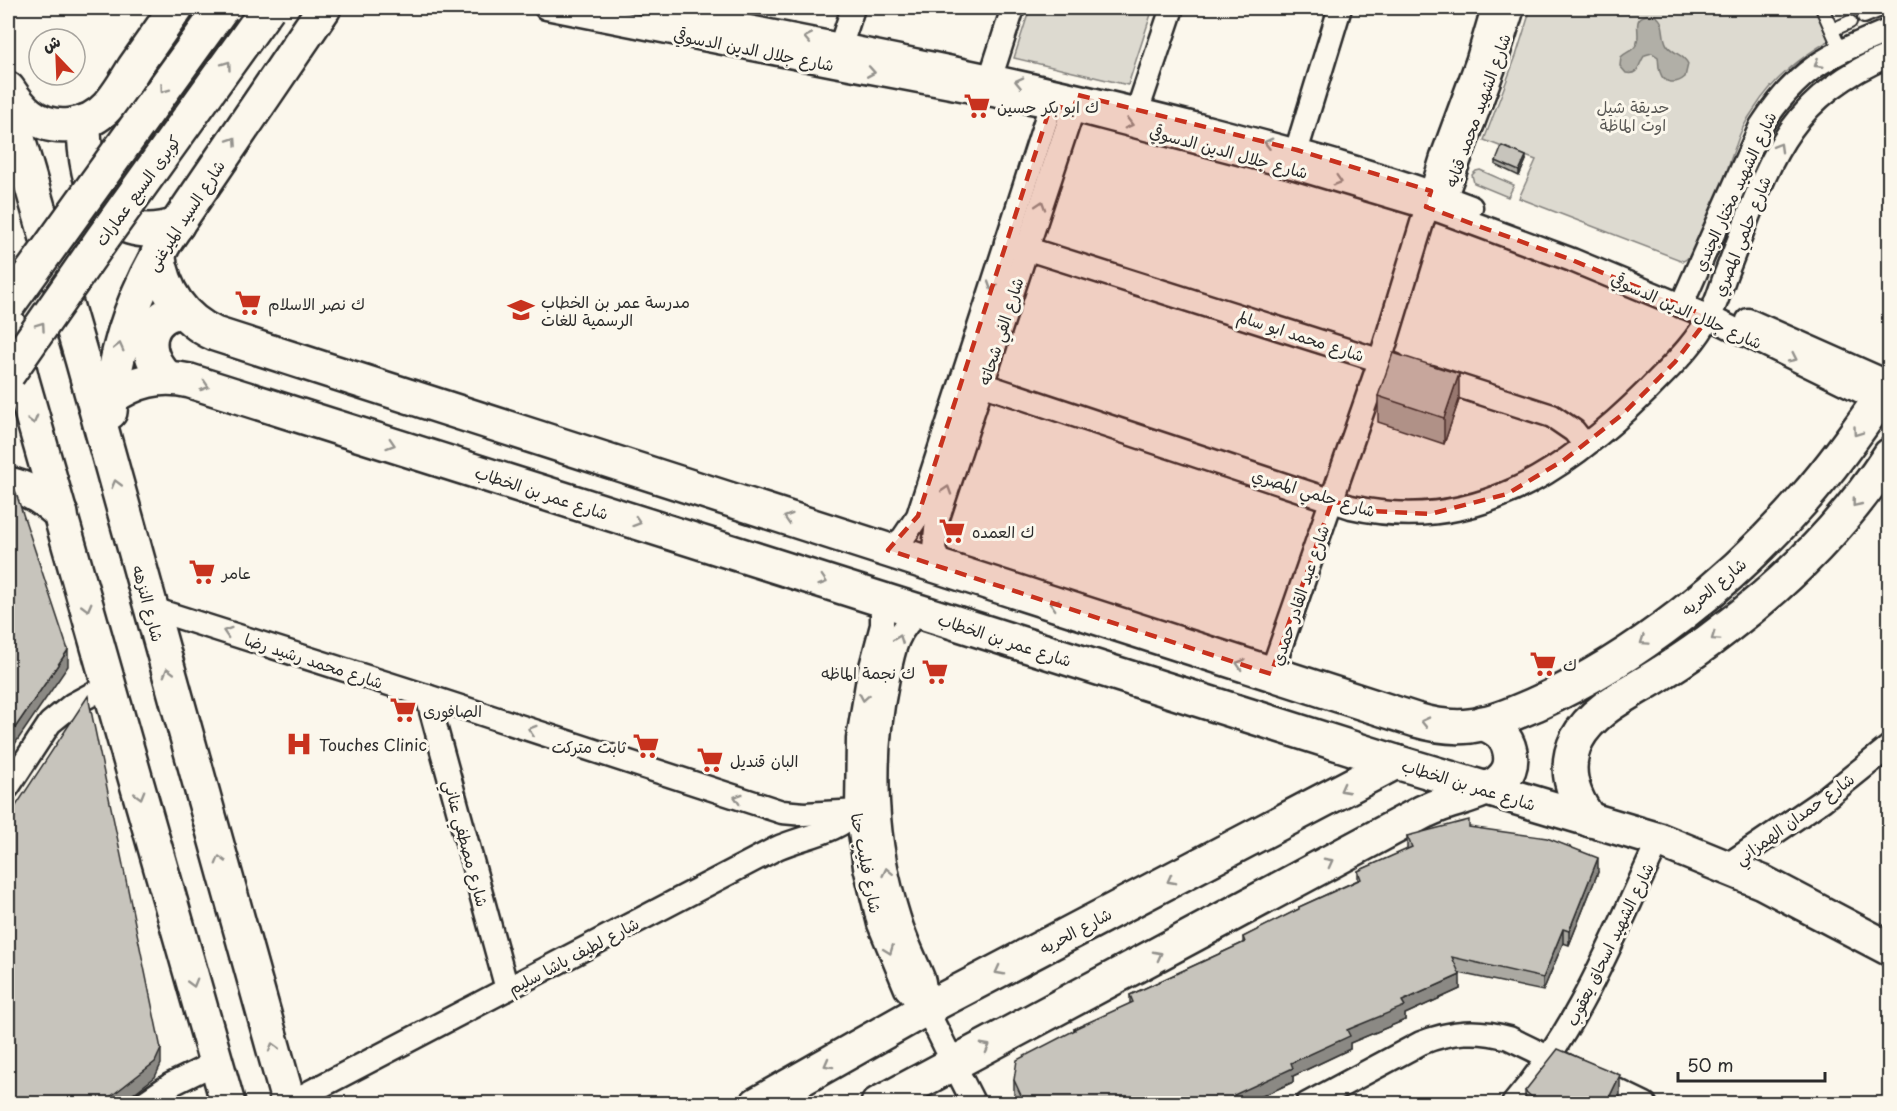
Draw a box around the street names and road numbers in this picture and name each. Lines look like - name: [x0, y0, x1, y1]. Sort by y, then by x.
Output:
- street label: شارع جلال الدين الدسوقي: [672, 22, 836, 77]
- street label: شارع الشهيد محمد قنايه: [1438, 30, 1517, 191]
- street label: شارع الشهيد مختار الجندي: [1686, 107, 1782, 275]
- street label: شارع جلال الدين الدسوقي: [1147, 118, 1311, 185]
- street label: كوبرى السبع عمارات: [88, 129, 186, 251]
- street label: شارع السيد الميرغنى: [140, 155, 231, 276]
- street label: شارع حلمي المصري: [1706, 172, 1780, 301]
- street label: شارع جلال الدين الدسوقي: [1607, 266, 1766, 355]
- street label: شارع الفي شحاته: [971, 274, 1033, 389]
- street label: شارع محمد ابو سالم: [1234, 303, 1368, 369]
- street label: شارع عمر بن الخطاب: [472, 459, 612, 526]
- street label: شارع حلمي المصري: [1248, 462, 1379, 526]
- street label: شارع عبد القادر حمدي: [1264, 522, 1335, 669]
- street label: شارع الحريه: [1675, 551, 1752, 621]
- street label: شارع النزهه: [126, 562, 171, 644]
- street label: شارع عمر بن الخطاب: [935, 606, 1075, 673]
- street label: شارع محمد رشيد رضا: [241, 626, 386, 695]
- street label: شارع عمر بن الخطاب: [1399, 752, 1539, 817]
- street label: شارع حمدان الهمزاني: [1729, 766, 1861, 873]
- street label: شارع مصطفي عناني: [435, 777, 495, 910]
- street label: شارع فيليب حنا: [845, 811, 888, 915]
- street label: شارع الشهيد اسحاق يعقوب: [1559, 858, 1660, 1030]
- street label: شارع الحريه: [1035, 901, 1116, 960]
- street label: شارع لطيف باشا سليم: [503, 910, 644, 1001]

